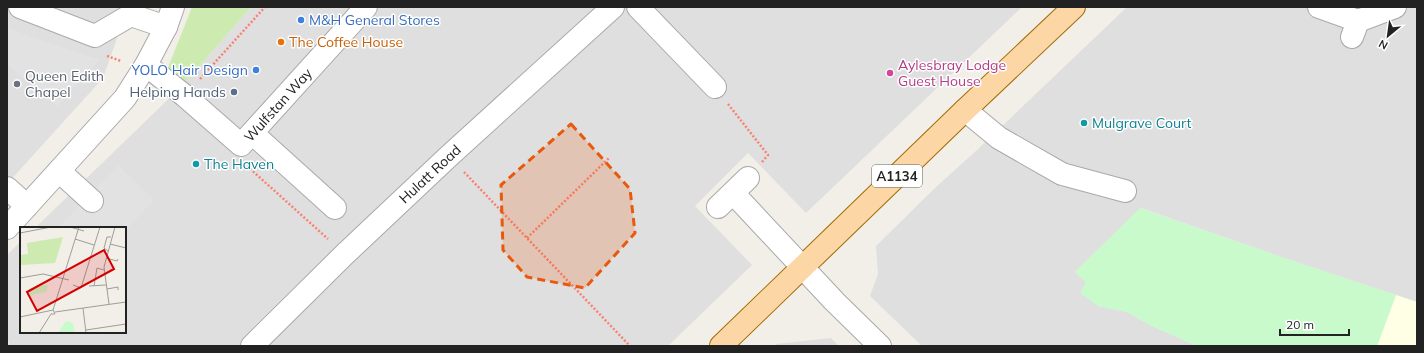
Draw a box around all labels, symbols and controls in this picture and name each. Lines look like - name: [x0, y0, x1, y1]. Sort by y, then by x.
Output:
- place label: M&H General Stores: [309, 11, 440, 29]
- marker: M&H General Stores: [296, 15, 306, 25]
- north arrow: [1368, 16, 1408, 56]
- place label: The Coffee House: [289, 33, 403, 51]
- marker: The Coffee House: [276, 37, 286, 47]
- text: N: [1376, 37, 1390, 53]
- place label: Aylesbray Lodge Guest House: [898, 56, 1006, 90]
- place label: YOLO Hair Design: [131, 61, 248, 79]
- street label: Wulfstan Way: [240, 64, 316, 146]
- marker: YOLO Hair Design: [251, 65, 261, 75]
- place label: Queen Edith Chapel: [25, 67, 104, 101]
- marker: Aylesbray Lodge Guest House: [885, 68, 895, 78]
- marker: Queen Edith Chapel: [12, 79, 22, 89]
- place label: Helping Hands: [130, 83, 226, 101]
- marker: Helping Hands: [229, 87, 239, 97]
- place label: Mulgrave Court: [1092, 114, 1191, 132]
- marker: Mulgrave Court: [1079, 118, 1089, 128]
- street label: Hulatt Road: [395, 141, 465, 207]
- place label: The Haven: [204, 155, 274, 173]
- marker: The Haven: [191, 159, 201, 169]
- road number: A1134: [872, 165, 922, 187]
- inset map: [20, 227, 126, 333]
- scale bar: [1280, 311, 1349, 337]
- text: 20 m: [1286, 317, 1314, 332]

